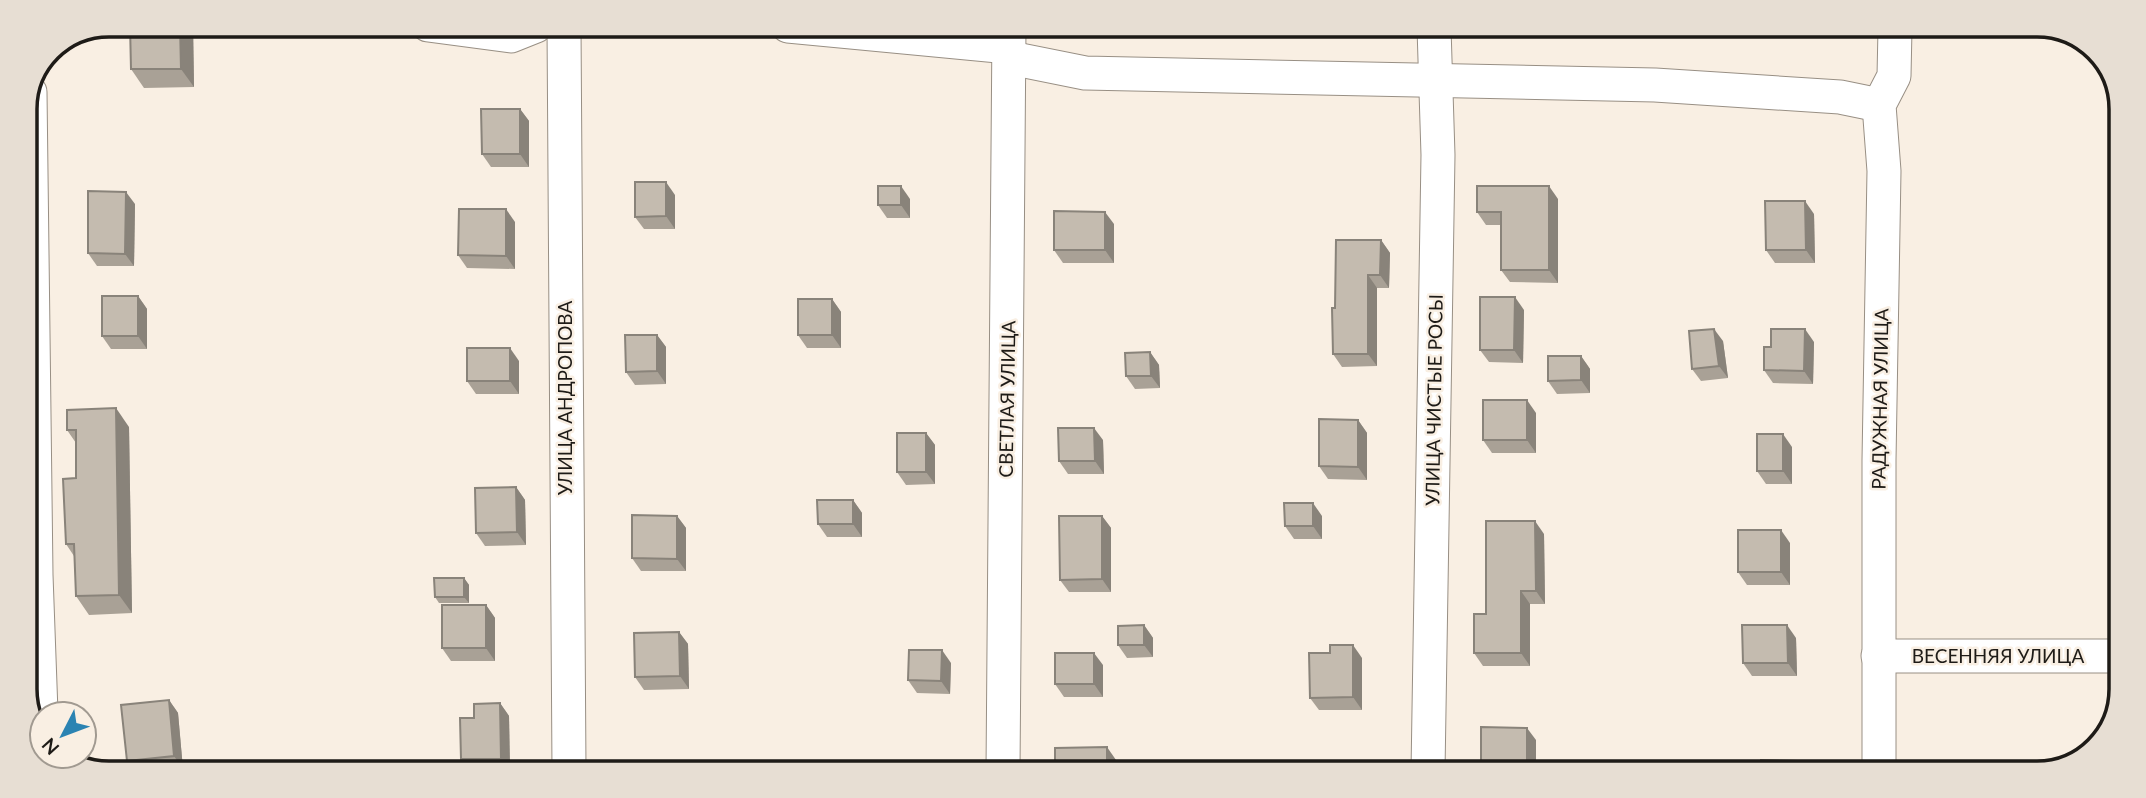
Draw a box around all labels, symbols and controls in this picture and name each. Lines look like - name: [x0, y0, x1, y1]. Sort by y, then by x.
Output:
- street label: УЛИЦА ЧИСТЫЕ РОСЫ: [1420, 294, 1447, 506]
- street label: УЛИЦА АНДРОПОВА: [553, 301, 576, 495]
- street label: РАДУЖНАЯ УЛИЦА: [1866, 308, 1893, 490]
- street label: СВЕТЛАЯ УЛИЦА: [994, 320, 1019, 478]
- street label: ВЕСЕННЯЯ УЛИЦА: [1912, 644, 2084, 667]
- north arrow: [28, 700, 98, 770]
- text: N: [37, 734, 63, 760]

